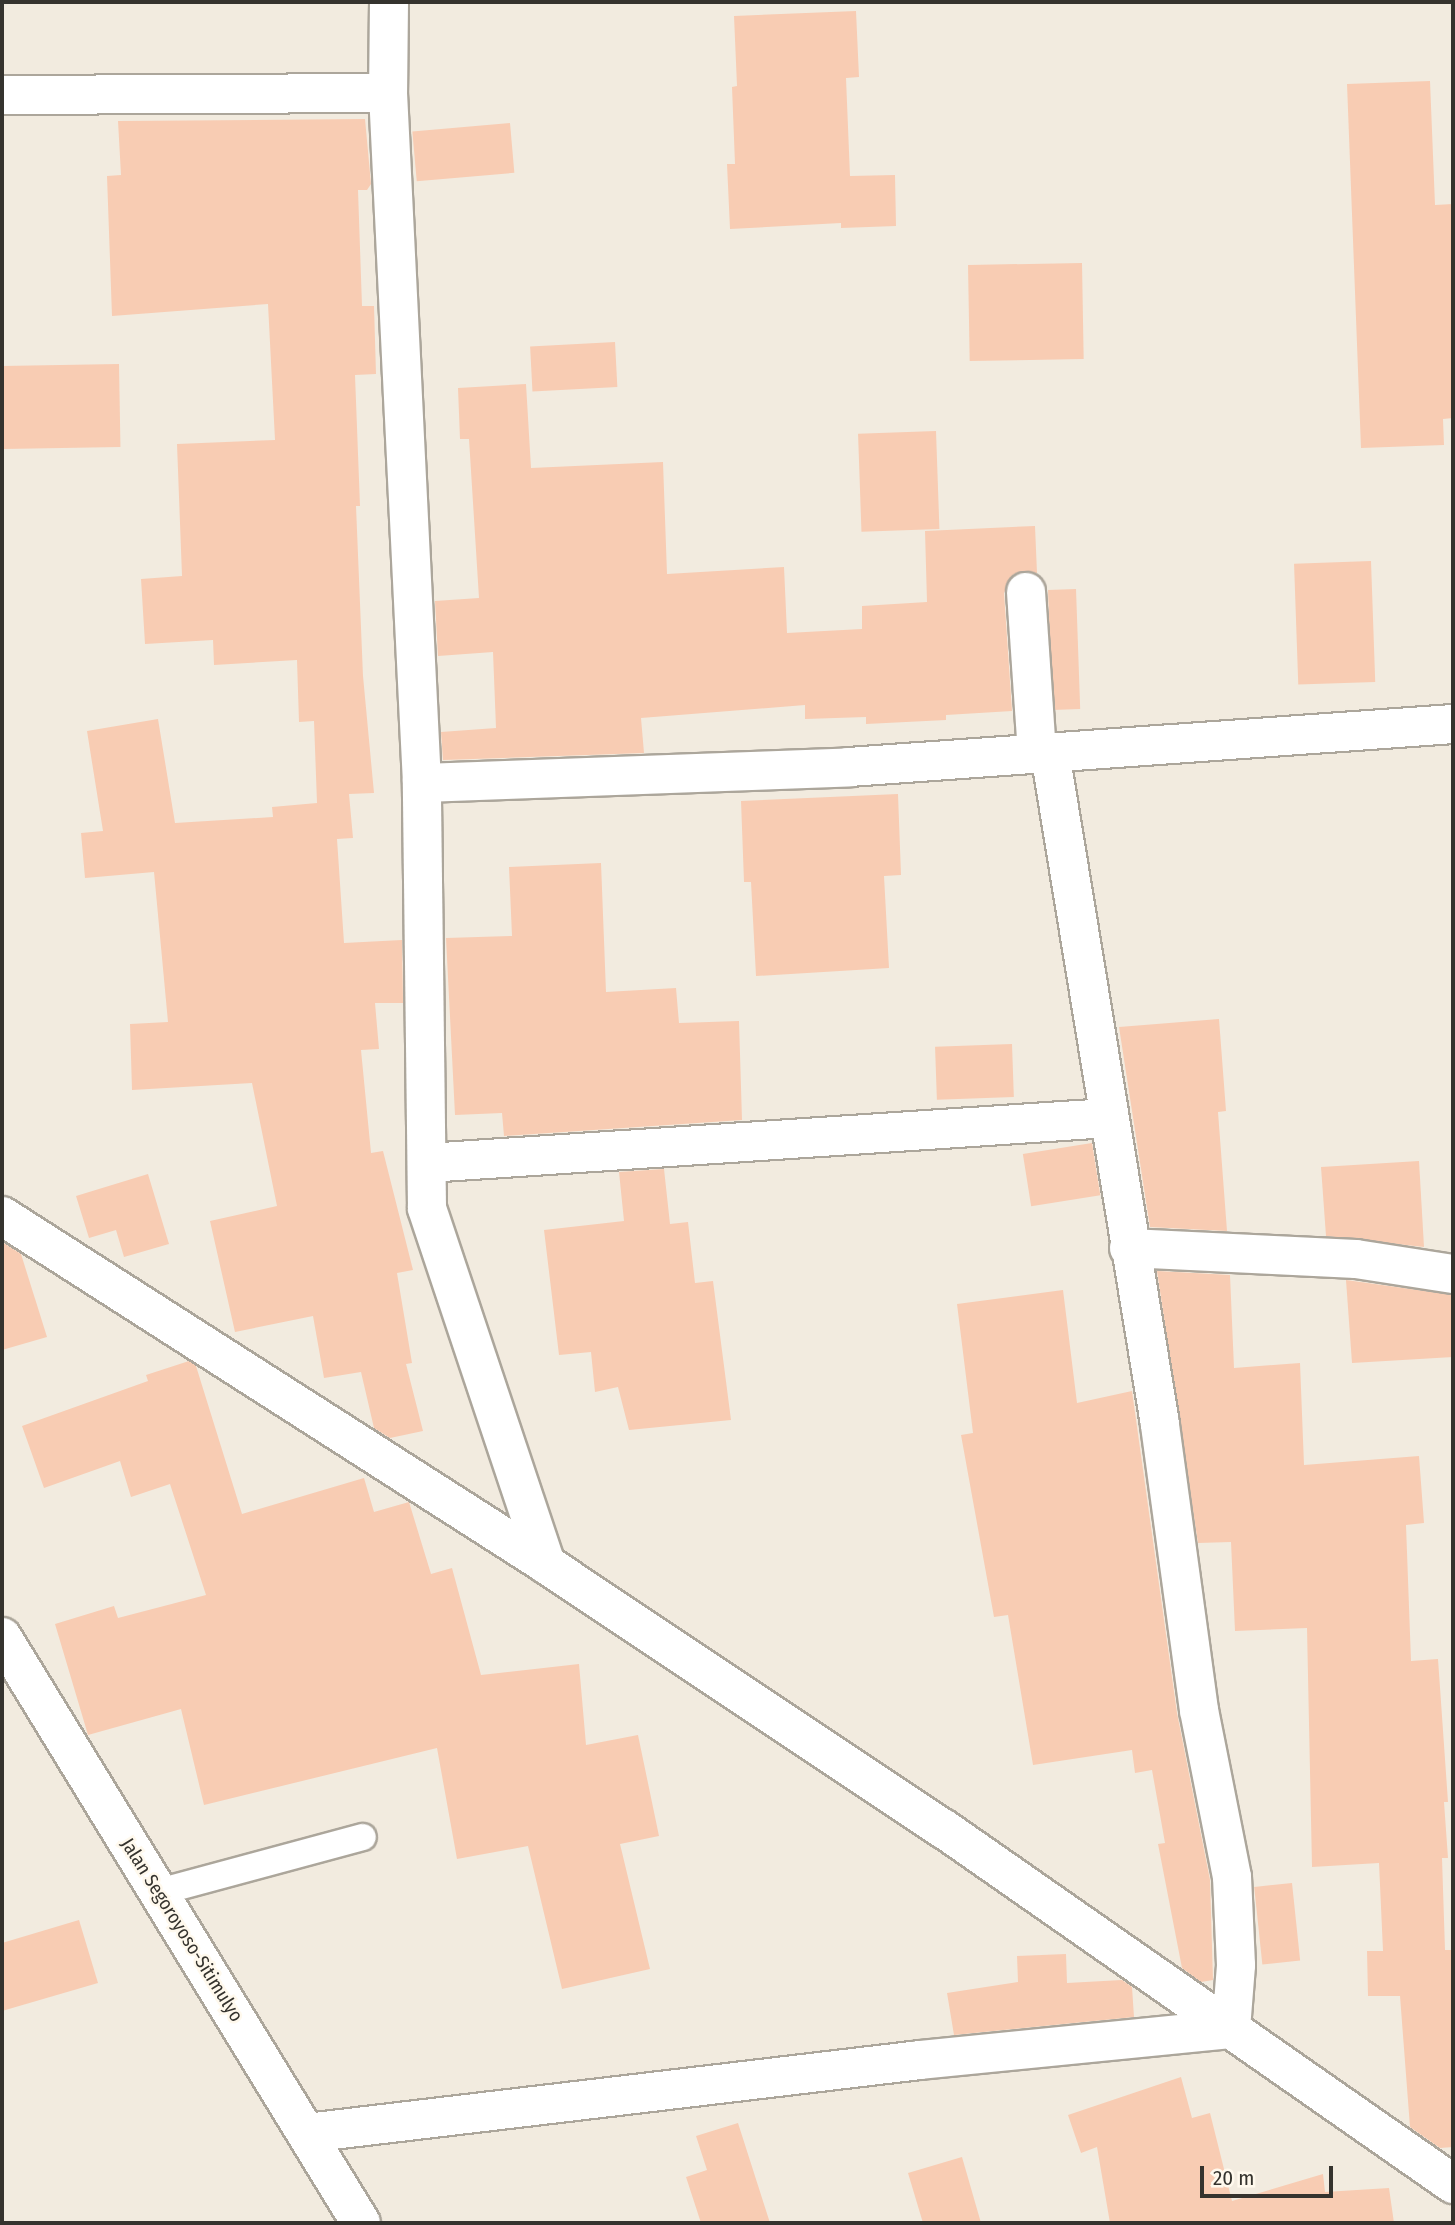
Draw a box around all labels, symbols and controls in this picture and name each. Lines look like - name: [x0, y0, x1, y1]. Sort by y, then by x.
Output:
- street label: Jalan Segoroyoso-Sitimulyo: [116, 1834, 248, 2026]
- scale bar: [1203, 2152, 1336, 2196]
- text: 20 m: [1213, 2165, 1254, 2191]

